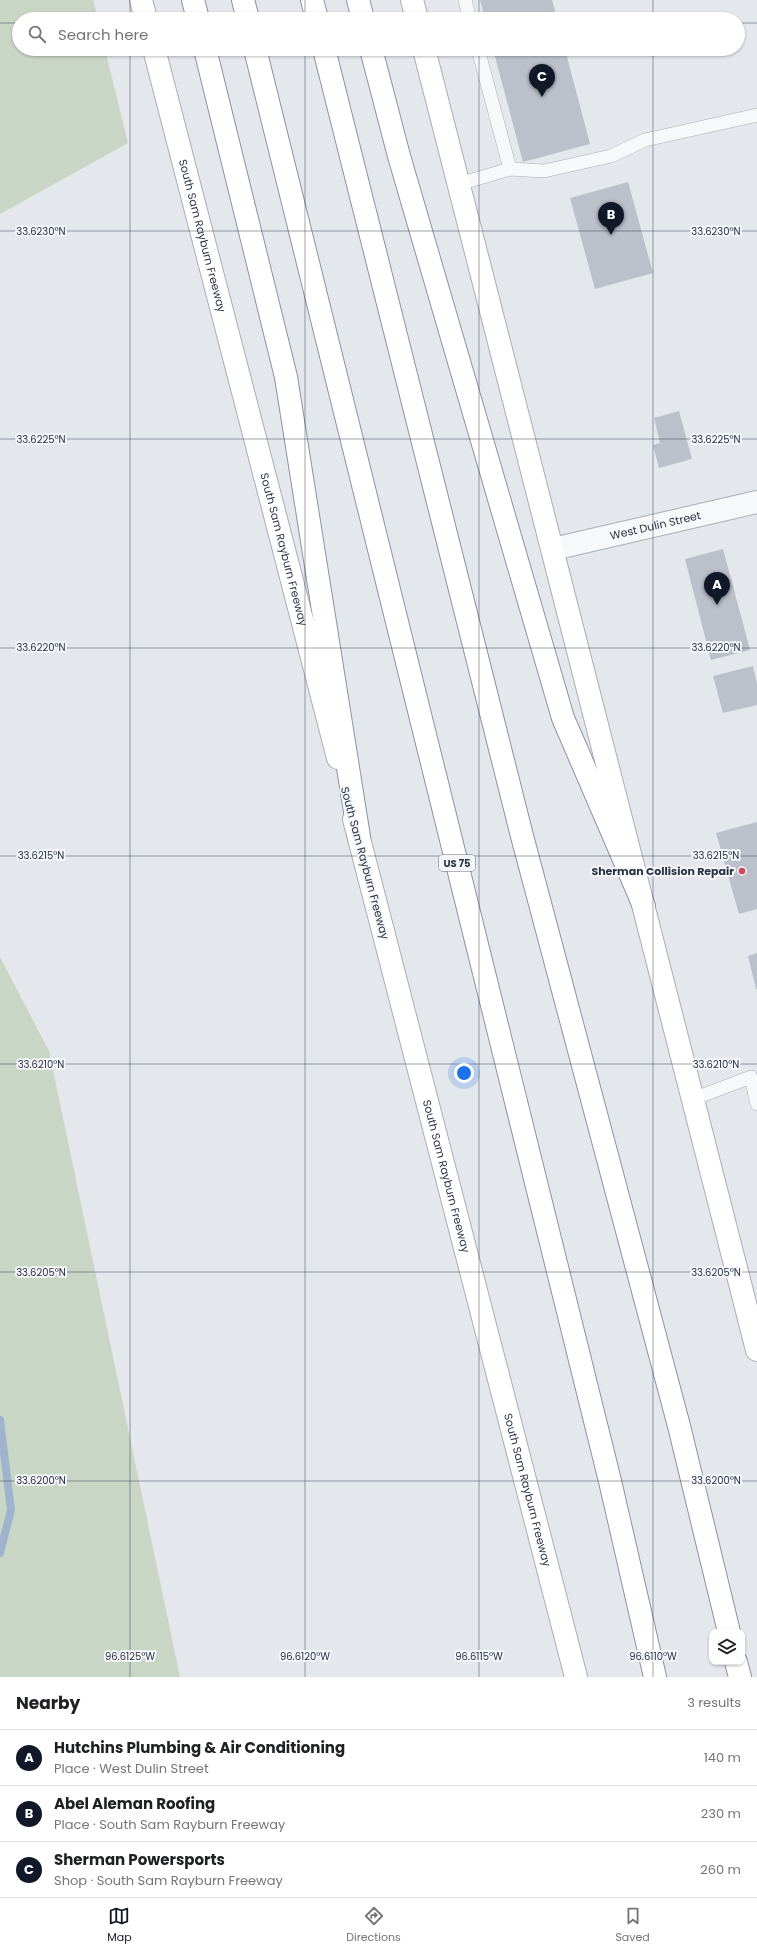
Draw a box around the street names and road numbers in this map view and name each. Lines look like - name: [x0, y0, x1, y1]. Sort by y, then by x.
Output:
- street label: South Sam Rayburn Freeway: [175, 158, 230, 315]
- street label: South Sam Rayburn Freeway: [256, 471, 312, 629]
- street label: West Dulin Street: [608, 507, 702, 544]
- street label: South Sam Rayburn Freeway: [337, 785, 393, 942]
- road number: US 75: [439, 855, 475, 871]
- street label: South Sam Rayburn Freeway: [419, 1098, 474, 1255]
- street label: South Sam Rayburn Freeway: [500, 1412, 555, 1569]

